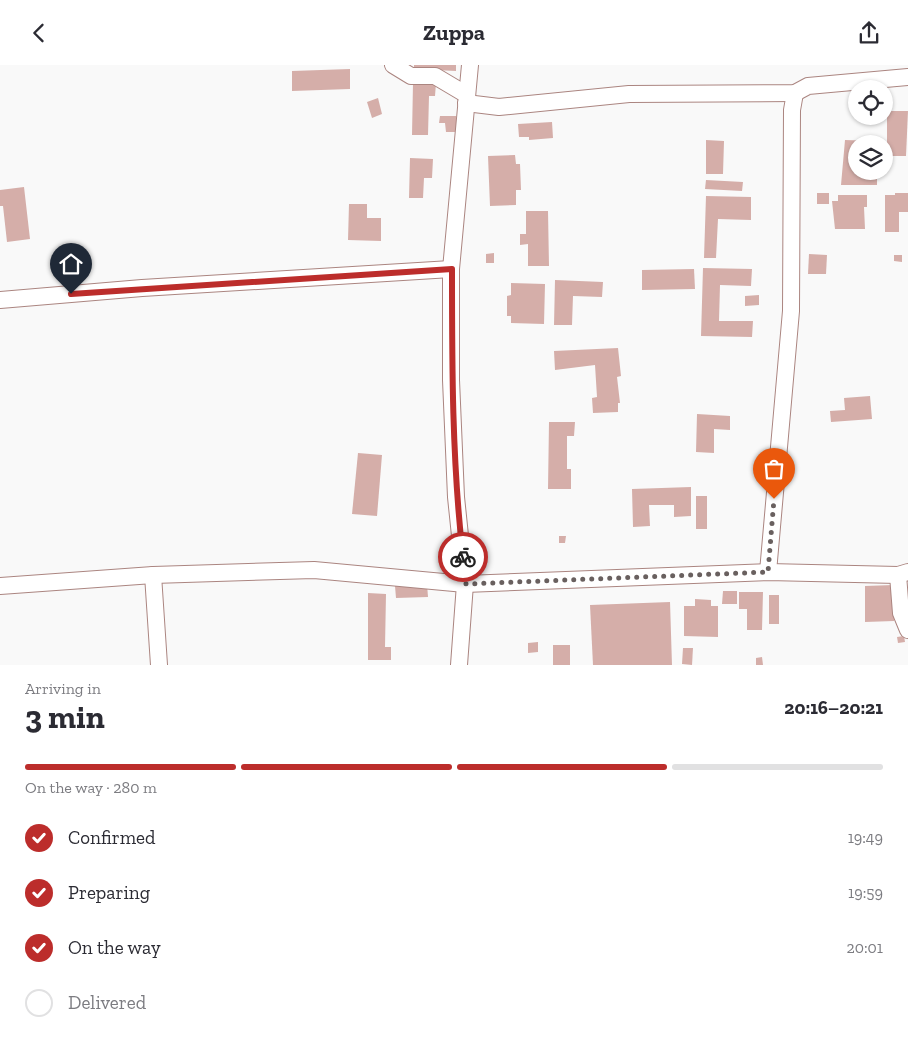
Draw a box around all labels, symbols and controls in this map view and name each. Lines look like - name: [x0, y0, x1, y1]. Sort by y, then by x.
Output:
- icon: back: [25, 19, 53, 47]
- text: Zuppa: [423, 19, 485, 46]
- icon: share: [855, 19, 883, 47]
- map controls: [848, 80, 893, 180]
- button: locate: [848, 80, 893, 125]
- button: layers: [848, 135, 893, 180]
- pin: [50, 243, 92, 294]
- icon: home: [57, 250, 85, 278]
- pin: [753, 448, 795, 499]
- icon: bag: [760, 455, 788, 483]
- courier: [438, 532, 488, 582]
- icon: bike: [449, 543, 477, 571]
- text: Arriving in: [25, 679, 101, 698]
- text: 20:16–20:21: [784, 696, 883, 719]
- text: 3 min: [25, 698, 105, 736]
- text: On the way · 280 m: [25, 778, 157, 797]
- icon: check: [25, 824, 53, 852]
- text: Confirmed: [68, 826, 155, 849]
- text: 19:49: [848, 828, 883, 847]
- icon: check: [25, 879, 53, 907]
- text: Preparing: [68, 881, 150, 904]
- text: 19:59: [848, 883, 883, 902]
- icon: check: [25, 934, 53, 962]
- text: On the way: [68, 936, 161, 959]
- text: 20:01: [847, 938, 883, 957]
- text: Delivered: [68, 991, 146, 1014]

